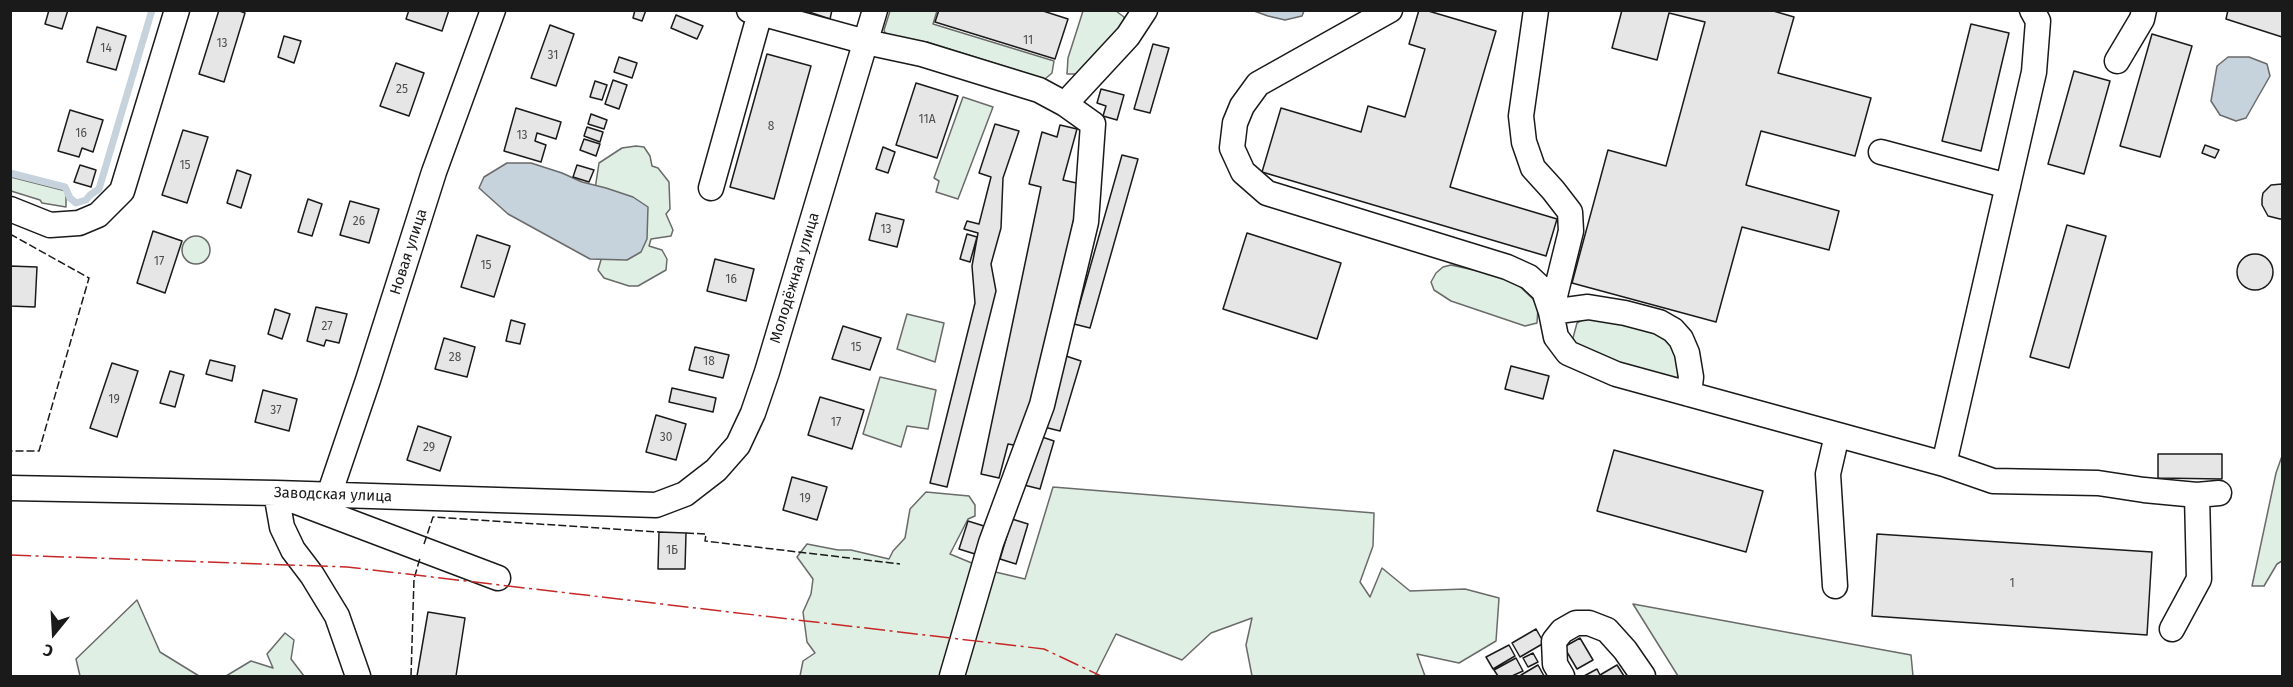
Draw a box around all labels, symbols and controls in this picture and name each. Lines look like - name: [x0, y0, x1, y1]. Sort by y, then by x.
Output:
- house number: 11: [1023, 34, 1033, 48]
- house number: 13: [216, 37, 228, 51]
- house number: 14: [100, 42, 112, 56]
- house number: 31: [548, 49, 558, 63]
- house number: 25: [396, 83, 408, 97]
- house number: 11А: [918, 113, 936, 127]
- house number: 8: [768, 120, 774, 134]
- house number: 16: [75, 127, 87, 141]
- house number: 13: [516, 129, 528, 143]
- house number: 15: [179, 159, 191, 173]
- street label: Новая улица: [387, 207, 431, 297]
- street label: Молодёжная улица: [767, 210, 823, 346]
- house number: 26: [353, 215, 365, 229]
- house number: 13: [880, 223, 892, 237]
- house number: 17: [154, 255, 164, 269]
- house number: 15: [480, 259, 492, 273]
- house number: 16: [725, 273, 737, 287]
- house number: 27: [321, 320, 333, 334]
- house number: 15: [850, 341, 862, 355]
- house number: 28: [449, 351, 461, 365]
- house number: 18: [703, 355, 715, 369]
- house number: 19: [108, 393, 120, 407]
- house number: 37: [270, 404, 282, 418]
- house number: 17: [831, 416, 841, 430]
- house number: 30: [660, 431, 672, 445]
- house number: 29: [423, 441, 435, 455]
- street label: Заводская улица: [274, 484, 392, 506]
- house number: 19: [799, 492, 811, 506]
- house number: 1Б: [666, 544, 678, 558]
- house number: 1: [2009, 577, 2015, 591]
- north arrow: [24, 603, 84, 663]
- text: С: [41, 640, 56, 661]

